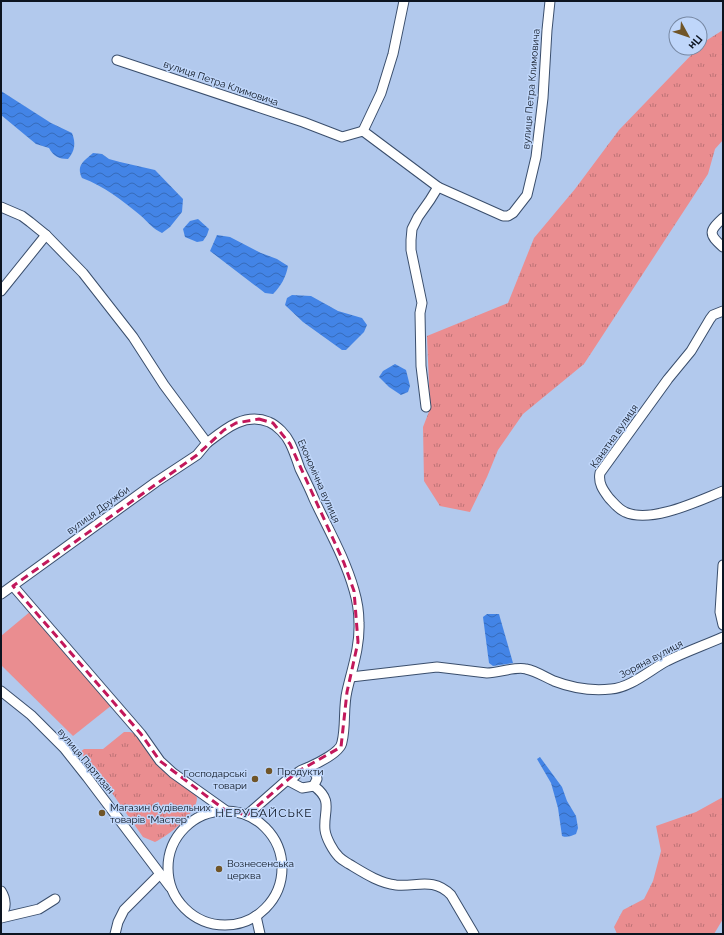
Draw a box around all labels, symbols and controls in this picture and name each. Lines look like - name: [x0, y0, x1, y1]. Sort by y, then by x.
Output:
- north arrow: [668, 16, 708, 56]
- street label: вулиця Петра Климовича: [520, 28, 542, 150]
- text: Пн: [686, 32, 705, 52]
- street label: вулиця Петра Климовича: [162, 58, 280, 108]
- street label: Канатна вулиця: [588, 402, 640, 470]
- street label: Економічна вулиця: [296, 438, 342, 524]
- street label: вулиця Дружби: [65, 484, 131, 536]
- street label: Зоряна вулиця: [618, 638, 684, 680]
- street label: вулиця Партизан: [56, 726, 116, 796]
- marker: Продукти: [264, 766, 274, 776]
- place label: Продукти: [277, 766, 323, 777]
- place label: Господарські товари: [184, 768, 247, 791]
- marker: Господарські товари: [250, 774, 260, 784]
- place label: Магазин будівельних товарів "Мастер": [110, 802, 210, 825]
- district label: НЕРУБАЙСЬКЕ: [215, 806, 313, 820]
- marker: Магазин будівельних товарів "Мастер": [97, 808, 107, 818]
- place label: Вознесенська церква: [227, 858, 294, 881]
- marker: Вознесенська церква: [214, 864, 224, 874]

